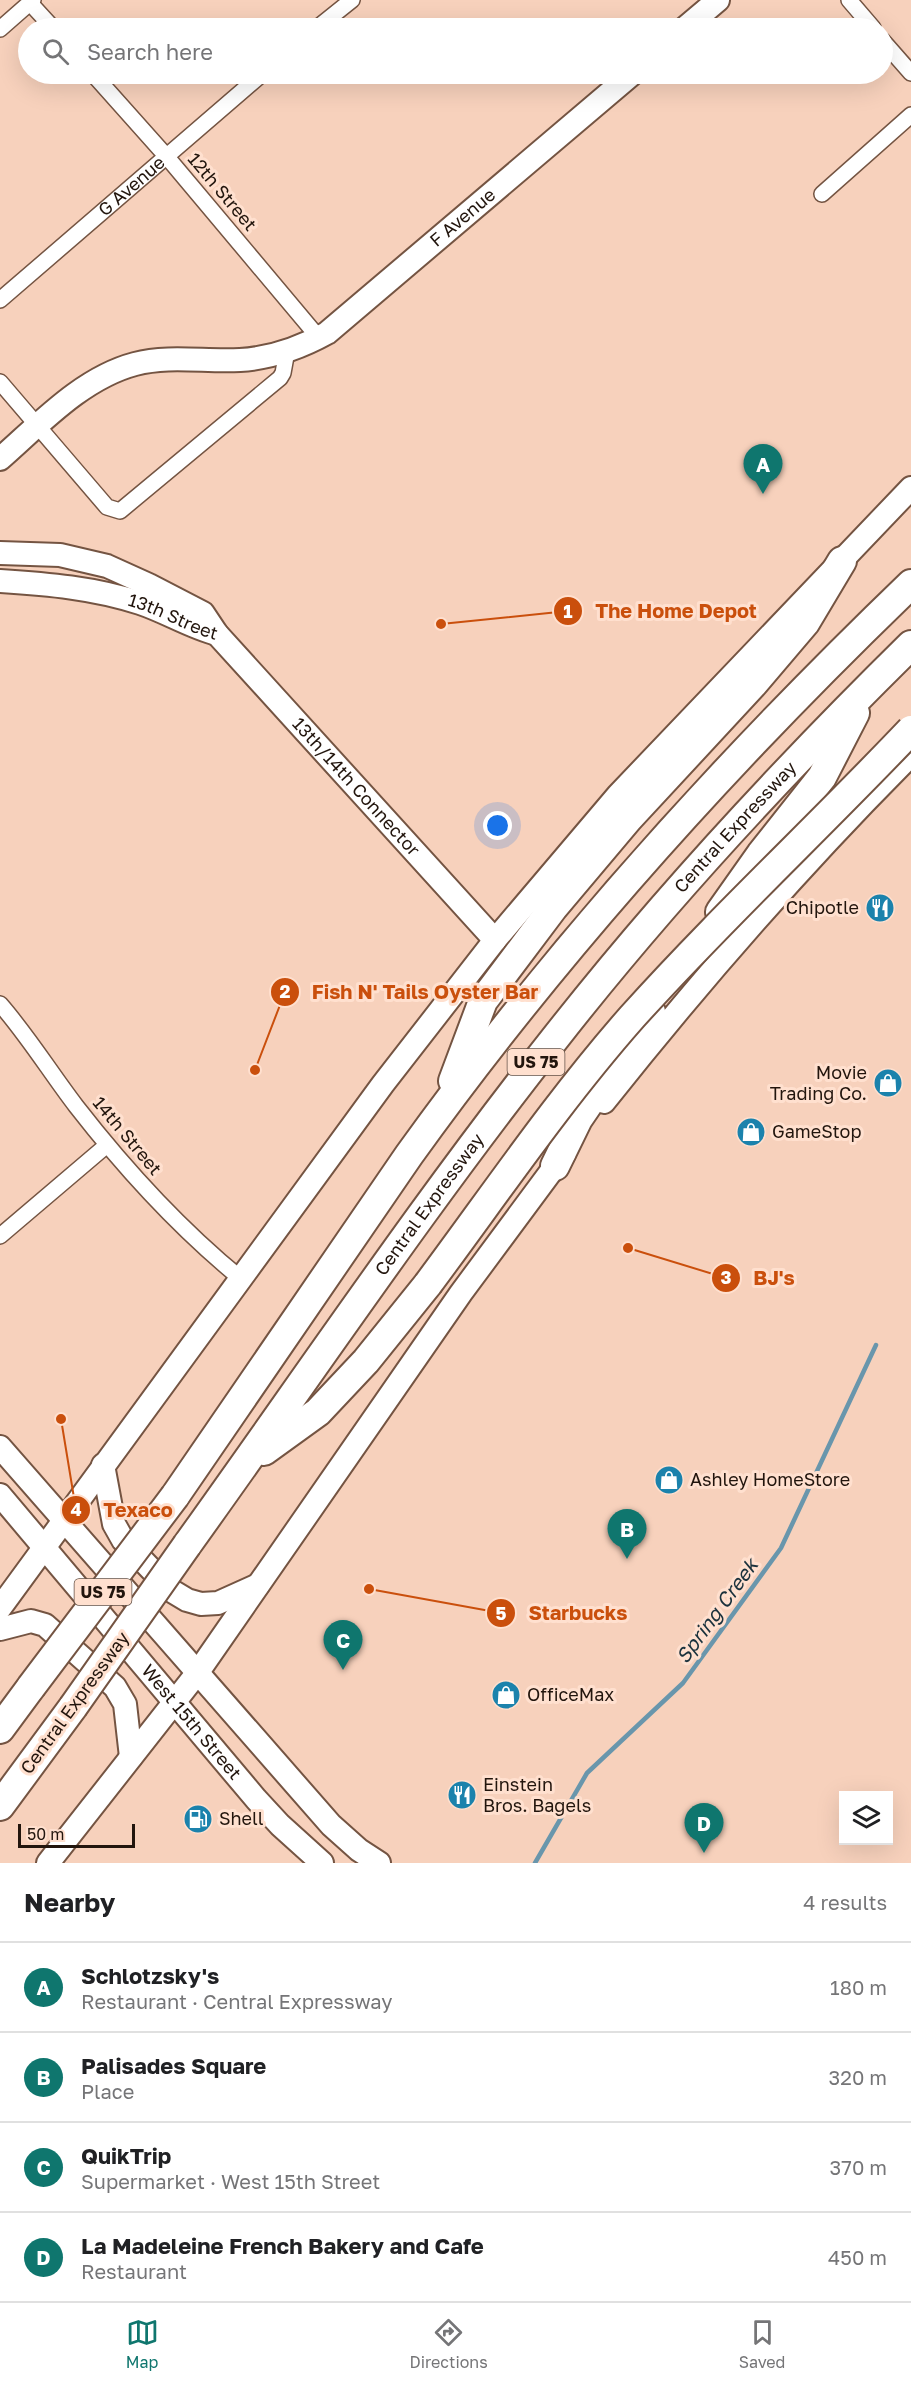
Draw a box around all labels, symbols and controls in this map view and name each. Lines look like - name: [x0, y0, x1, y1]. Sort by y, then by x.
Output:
- search box: [18, 18, 893, 84]
- icon: search: [39, 35, 72, 68]
- text: Search here: [87, 38, 213, 65]
- street label: 12th Street: [184, 148, 262, 235]
- street label: G Avenue: [93, 151, 169, 220]
- street label: F Avenue: [425, 183, 499, 251]
- pin: A: [744, 444, 783, 494]
- street label: 13th Street: [126, 588, 221, 644]
- callout: The Home Depot: [553, 592, 769, 630]
- text: The Home Depot: [595, 598, 757, 622]
- text: 1: [563, 600, 573, 622]
- street label: 13th/14th Connector: [288, 712, 425, 860]
- street label: Central Expressway: [669, 756, 800, 897]
- your location: [483, 811, 512, 840]
- restaurant icon: Chipotle: [864, 892, 896, 924]
- place label: Chipotle: [786, 896, 859, 918]
- callout: Fish N' Tails Oyster Bar: [270, 973, 551, 1011]
- text: Fish N' Tails Oyster Bar: [312, 979, 538, 1003]
- text: 2: [280, 980, 291, 1002]
- road number: US 75: [508, 1049, 564, 1075]
- place label: Movie Trading Co.: [770, 1061, 867, 1104]
- shop icon: Movie Trading Co.: [872, 1067, 904, 1099]
- street label: 14th Street: [89, 1092, 167, 1179]
- shop icon: GameStop: [735, 1116, 767, 1148]
- place label: GameStop: [772, 1120, 861, 1142]
- street label: Central Expressway: [370, 1129, 488, 1279]
- callout: BJ's: [711, 1259, 807, 1297]
- text: BJ's: [753, 1265, 795, 1289]
- text: 3: [721, 1266, 732, 1288]
- shop icon: Ashley HomeStore: [653, 1464, 685, 1496]
- place label: Ashley HomeStore: [690, 1468, 850, 1490]
- callout: Texaco: [61, 1491, 184, 1529]
- text: Texaco: [103, 1497, 173, 1521]
- text: 4: [70, 1498, 82, 1520]
- pin: B: [608, 1510, 646, 1559]
- water label: Spring Creek: [670, 1551, 765, 1668]
- road number: US 75: [74, 1579, 132, 1605]
- callout: Starbucks: [486, 1594, 639, 1632]
- text: Starbucks: [529, 1600, 628, 1624]
- text: 5: [496, 1602, 507, 1624]
- pin: C: [324, 1620, 362, 1670]
- street label: Central Expressway: [15, 1627, 133, 1778]
- street label: West 15th Street: [137, 1660, 247, 1784]
- shop icon: OfficeMax: [490, 1679, 522, 1711]
- place label: OfficeMax: [527, 1683, 614, 1705]
- place label: Einstein Bros. Bagels: [483, 1773, 591, 1816]
- restaurant icon: Einstein Bros. Bagels: [446, 1779, 478, 1811]
- map controls: [839, 1791, 893, 1845]
- button: layers: [839, 1791, 893, 1845]
- fuel station icon: Shell: [182, 1803, 214, 1835]
- pin: D: [684, 1804, 724, 1853]
- place label: Shell: [219, 1807, 264, 1829]
- scale bar: [18, 1821, 135, 1848]
- text: 50 m: [27, 1824, 64, 1844]
- text: Nearby: [24, 1887, 115, 1918]
- text: 4 results: [803, 1890, 887, 1914]
- text: Schlotzsky's: [81, 1962, 219, 1989]
- text: A: [36, 1975, 51, 1999]
- text: 180 m: [830, 1975, 887, 1999]
- text: Restaurant · Central Expressway: [81, 1989, 392, 2013]
- text: Palisades Square: [81, 2052, 266, 2079]
- text: B: [36, 2065, 51, 2089]
- text: 320 m: [829, 2065, 887, 2089]
- text: Place: [81, 2079, 134, 2103]
- text: QuikTrip: [81, 2142, 171, 2169]
- text: C: [36, 2155, 51, 2179]
- text: 370 m: [830, 2155, 887, 2179]
- text: Supermarket · West 15th Street: [81, 2169, 380, 2193]
- text: La Madeleine French Bakery and Cafe: [81, 2232, 484, 2259]
- text: D: [36, 2245, 51, 2269]
- text: 450 m: [828, 2245, 887, 2269]
- text: Restaurant: [81, 2259, 187, 2283]
- tab: Map: [126, 2316, 159, 2372]
- tab: Directions: [410, 2316, 488, 2372]
- tab: Saved: [739, 2316, 785, 2372]

